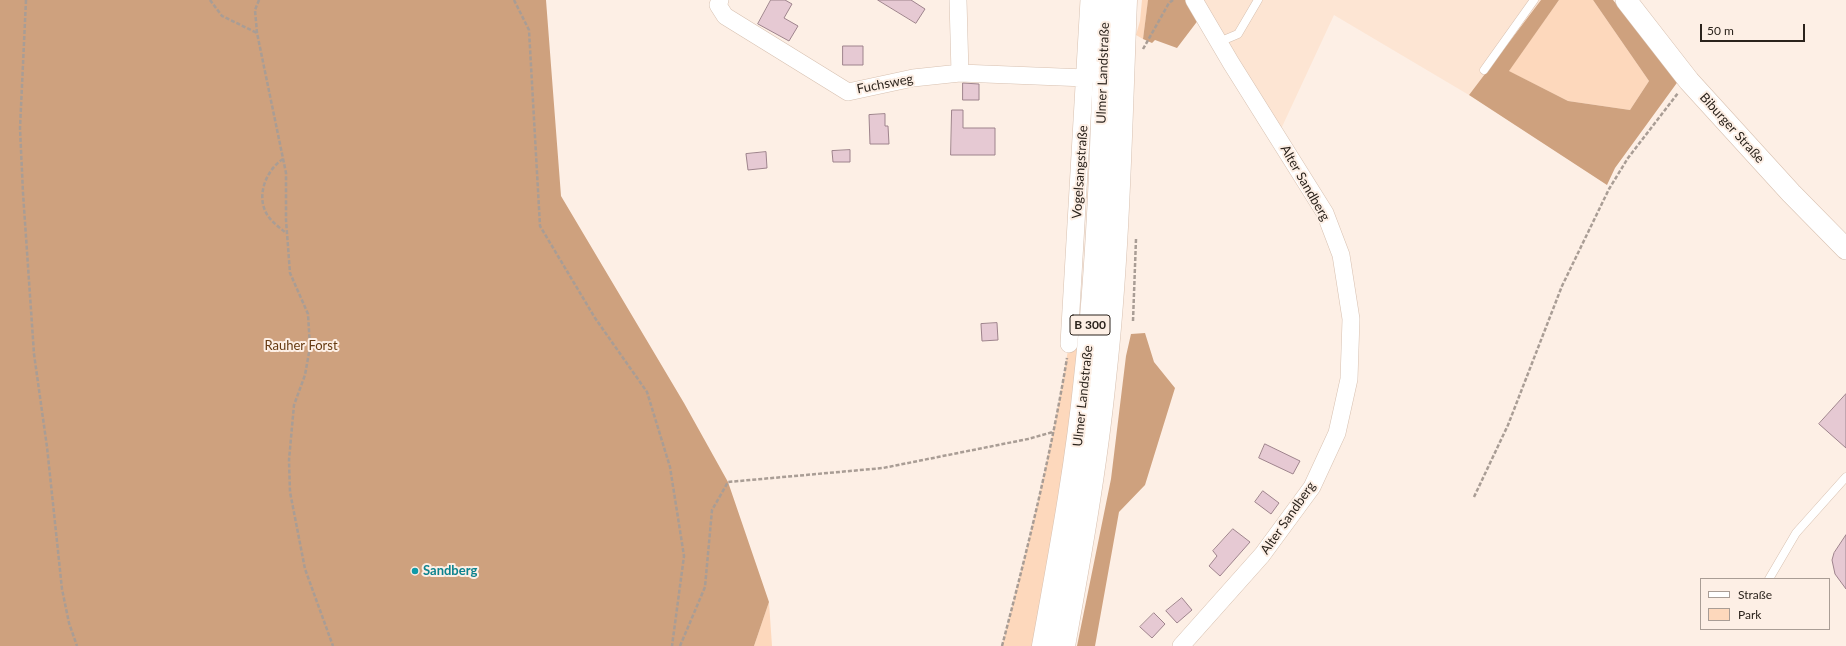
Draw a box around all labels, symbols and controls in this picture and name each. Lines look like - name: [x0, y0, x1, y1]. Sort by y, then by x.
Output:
- scale bar: [1702, 16, 1807, 42]
- street label: Ulmer Landstraße: [1093, 22, 1113, 124]
- text: 50 m: [1707, 23, 1734, 38]
- street label: Fuchsweg: [856, 71, 914, 97]
- street label: Biburger Straße: [1696, 90, 1768, 166]
- street label: Vogelsangstraße: [1069, 125, 1091, 219]
- street label: Alter Sandberg: [1277, 142, 1333, 224]
- road number: B 300: [1070, 315, 1110, 335]
- park label: Rauher Forst: [264, 338, 338, 354]
- street label: Ulmer Landstraße: [1070, 345, 1096, 447]
- street label: Alter Sandberg: [1257, 479, 1319, 557]
- place label: Sandberg: [423, 563, 477, 579]
- marker: Sandberg: [410, 566, 420, 576]
- legend: [1700, 578, 1830, 630]
- text: Straße: [1738, 587, 1772, 602]
- text: Park: [1738, 607, 1761, 622]

